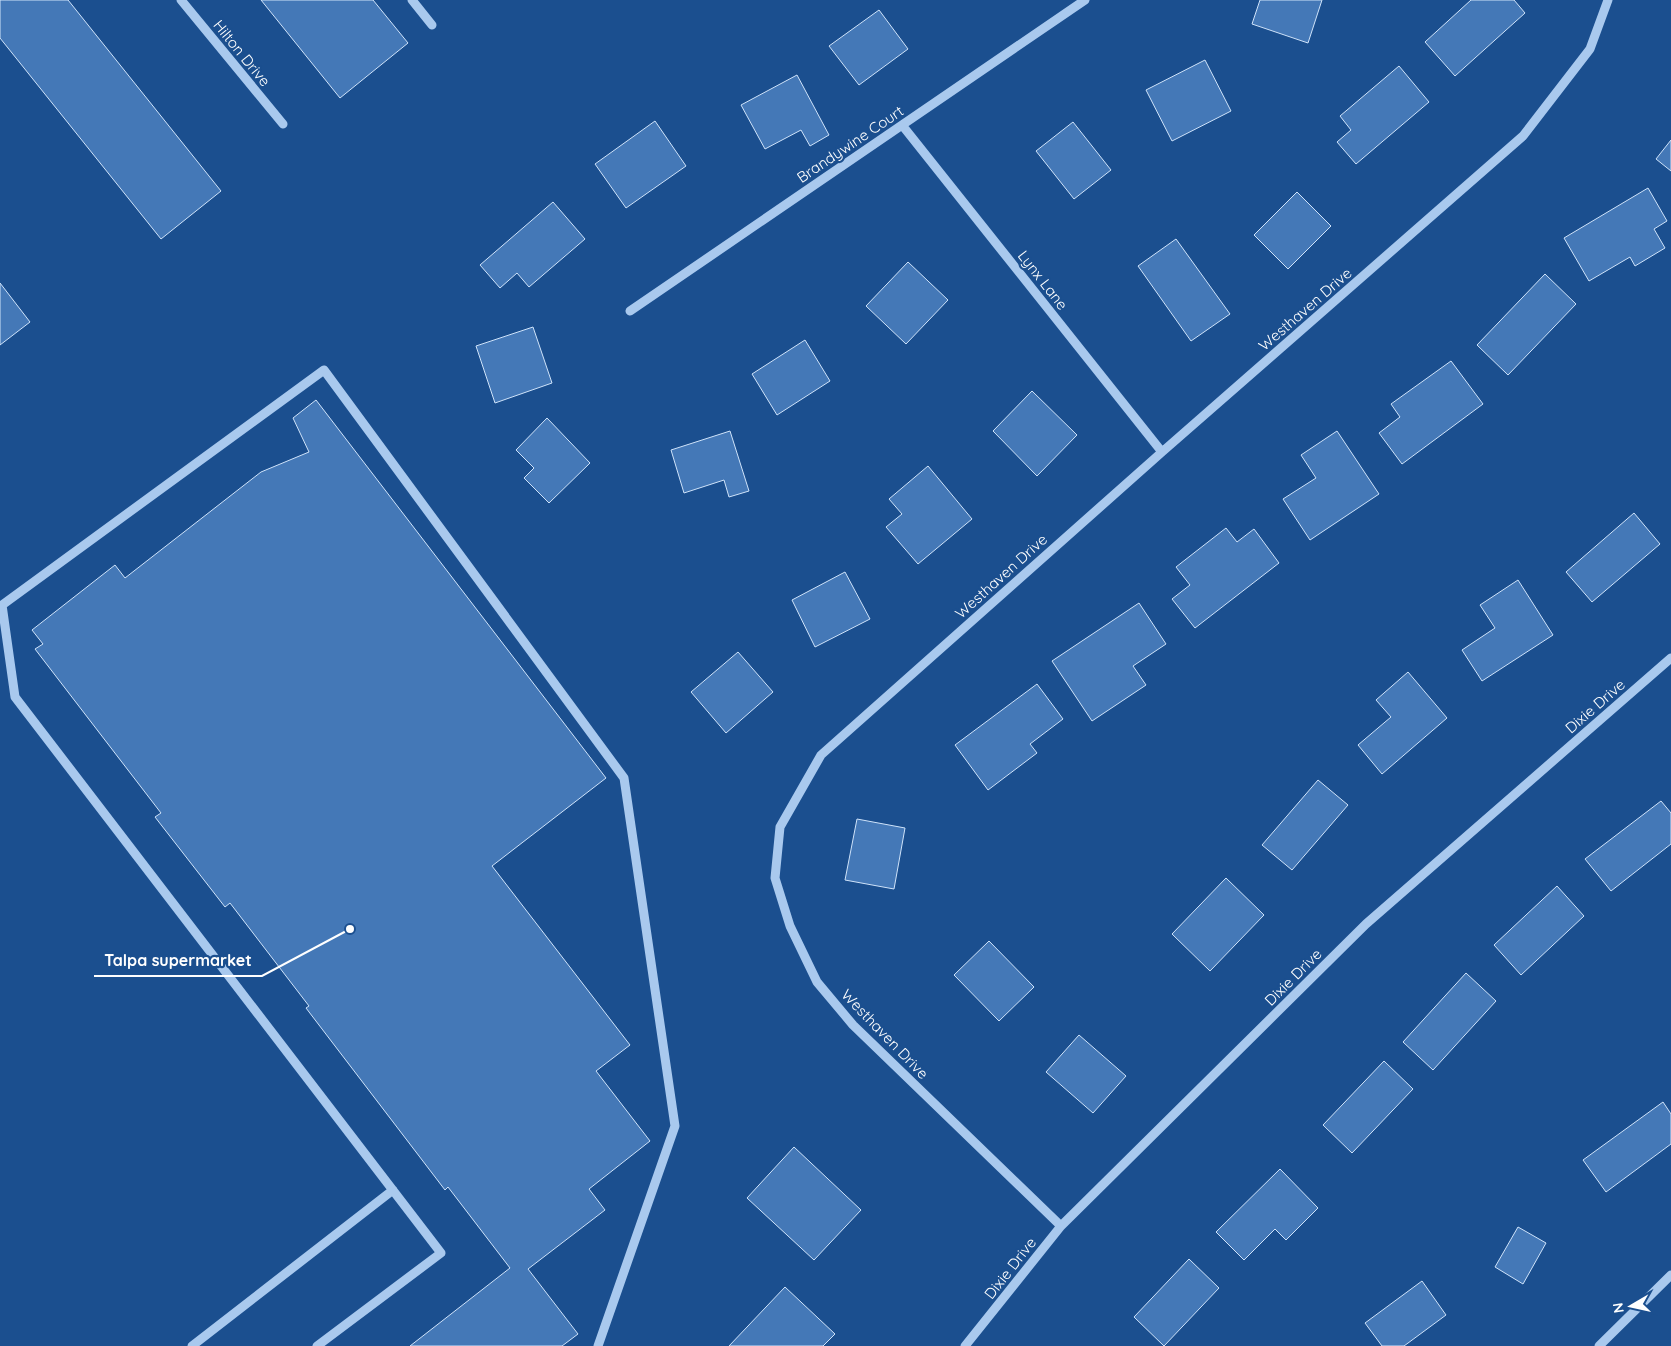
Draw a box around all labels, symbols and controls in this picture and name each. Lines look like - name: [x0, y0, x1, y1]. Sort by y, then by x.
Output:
- street label: Hilton Drive: [209, 16, 275, 90]
- street label: Brandywine Court: [793, 101, 907, 187]
- street label: Lynx Lane: [1014, 246, 1072, 314]
- street label: Westhaven Drive: [1254, 263, 1356, 355]
- street label: Westhaven Drive: [951, 530, 1051, 622]
- street label: Dixie Drive: [1561, 675, 1629, 737]
- street label: Dixie Drive: [1260, 944, 1326, 1010]
- callout: Talpa supermarket: [94, 945, 262, 976]
- text: Talpa supermarket: [104, 950, 252, 970]
- street label: Westhaven Drive: [837, 985, 933, 1083]
- street label: Dixie Drive: [980, 1233, 1040, 1303]
- north arrow: [1606, 1281, 1656, 1331]
- text: N: [1608, 1302, 1628, 1315]

